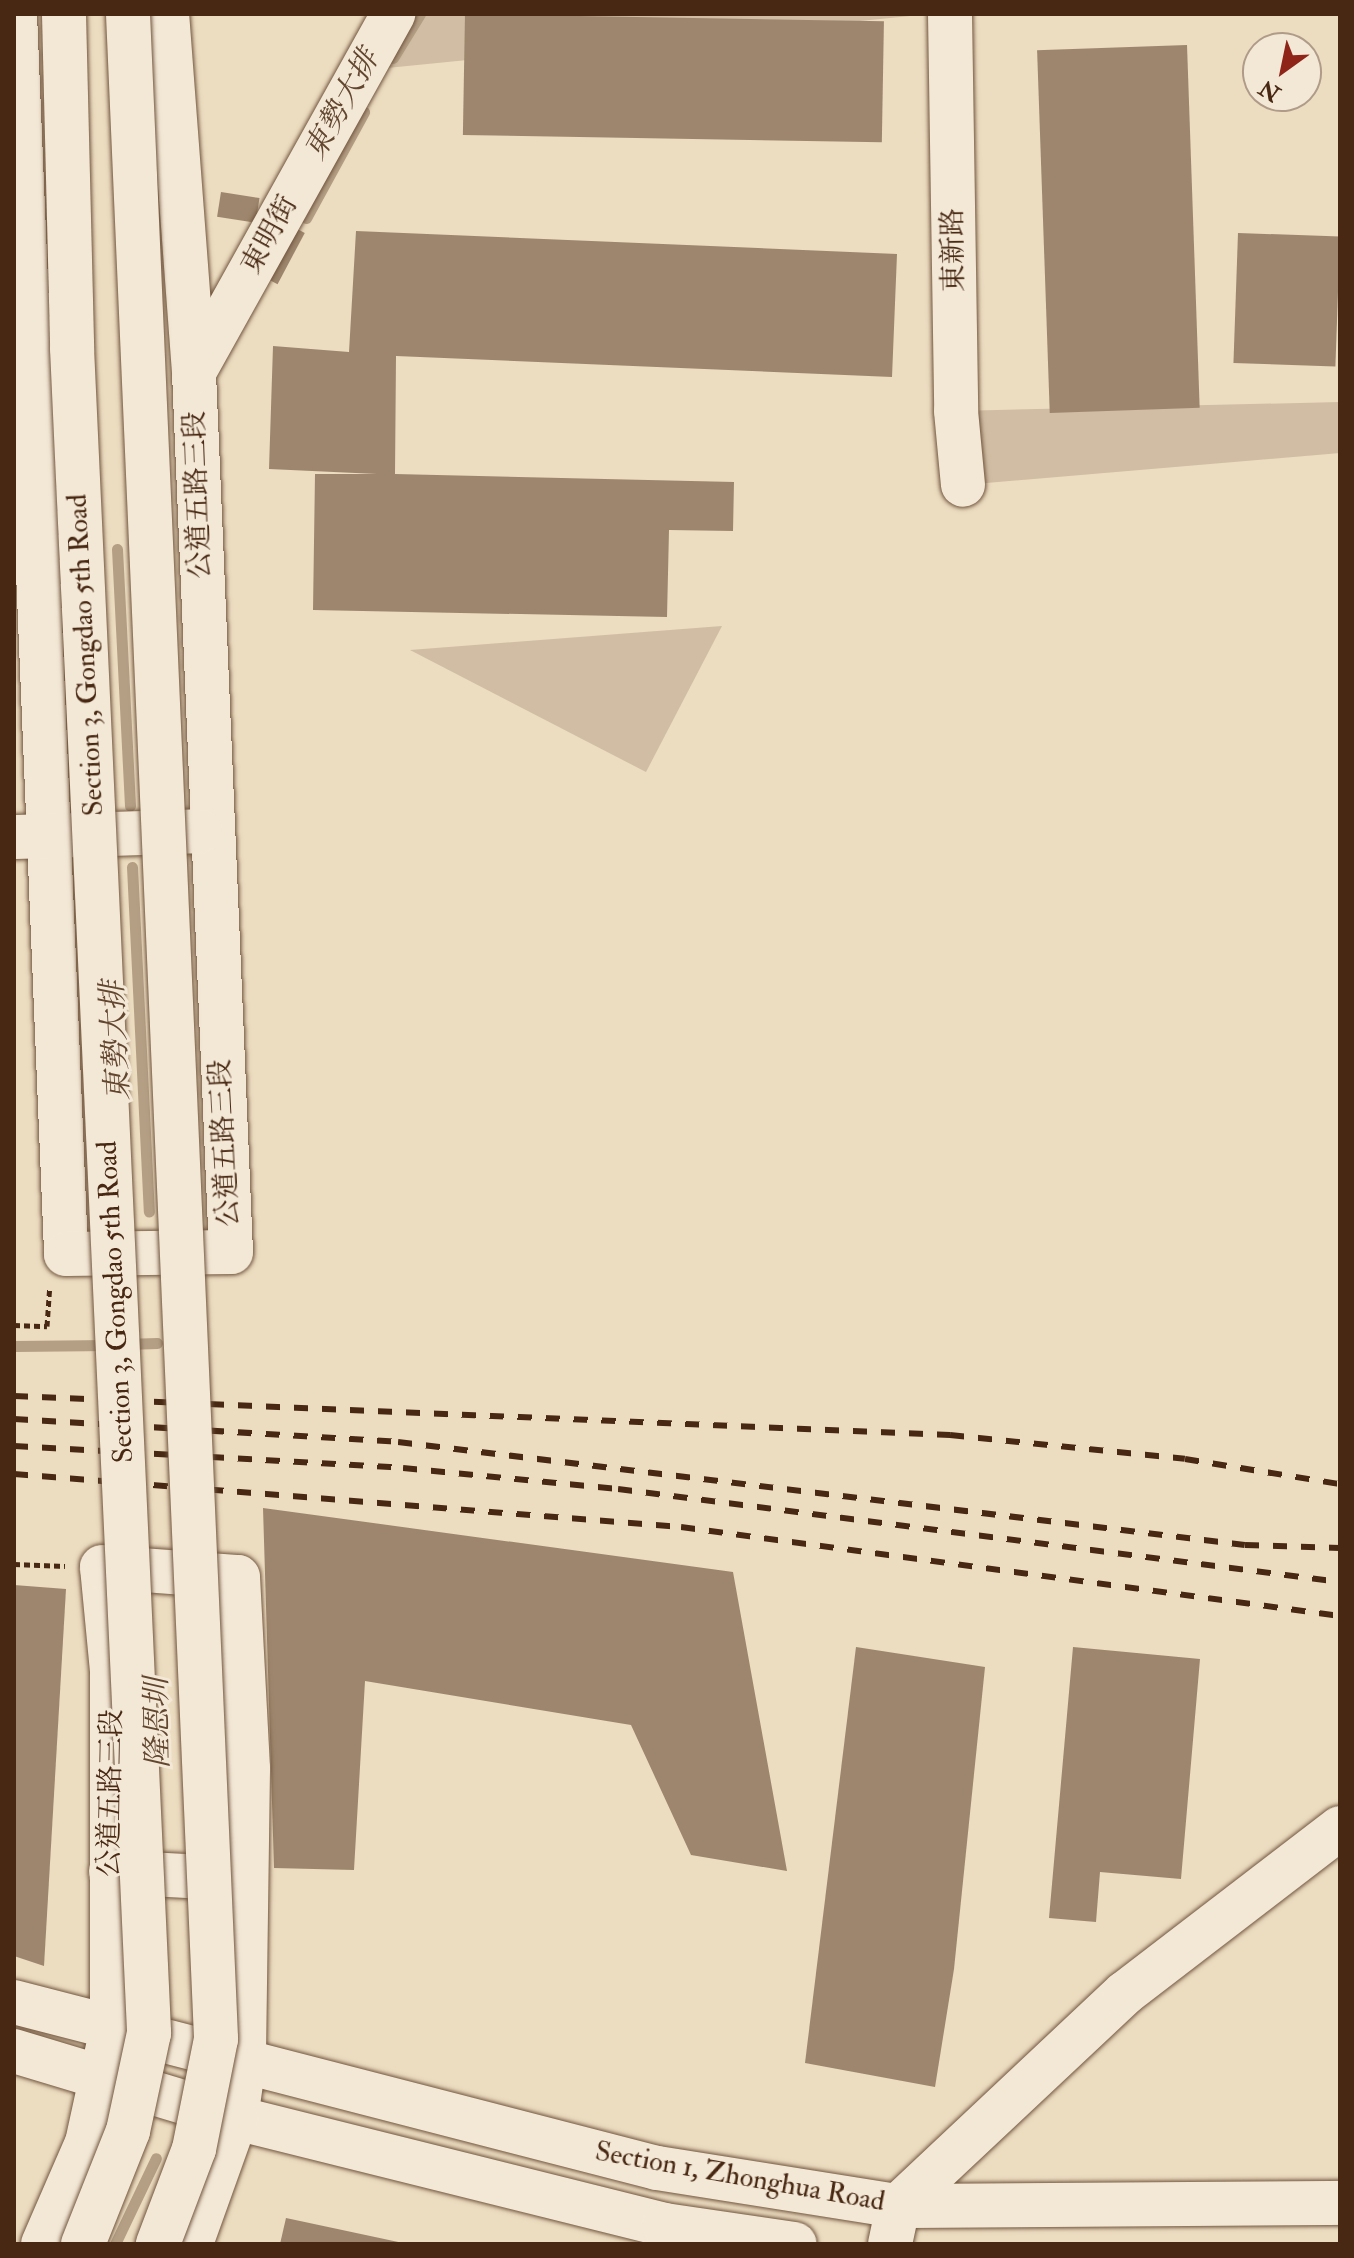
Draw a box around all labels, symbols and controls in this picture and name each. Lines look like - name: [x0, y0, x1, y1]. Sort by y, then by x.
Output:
- north arrow: [1242, 32, 1322, 112]
- water label: 東勢大排: [297, 44, 387, 166]
- text: N: [1254, 73, 1286, 108]
- street label: 東明街: [235, 190, 305, 280]
- street label: 東新路: [936, 208, 972, 292]
- street label: 公道五路三段: [178, 410, 218, 580]
- street label: Section 3, Gongdao 5th Road: [61, 493, 111, 817]
- water label: 東勢大排: [95, 980, 137, 1102]
- street label: 公道五路三段: [204, 1058, 246, 1228]
- street label: Section 3, Gongdao 5th Road: [91, 1140, 141, 1464]
- water label: 隆恩圳: [139, 1678, 177, 1768]
- street label: 公道五路三段: [93, 1709, 129, 1877]
- street label: Section 1, Zhonghua Road: [593, 2135, 887, 2219]

